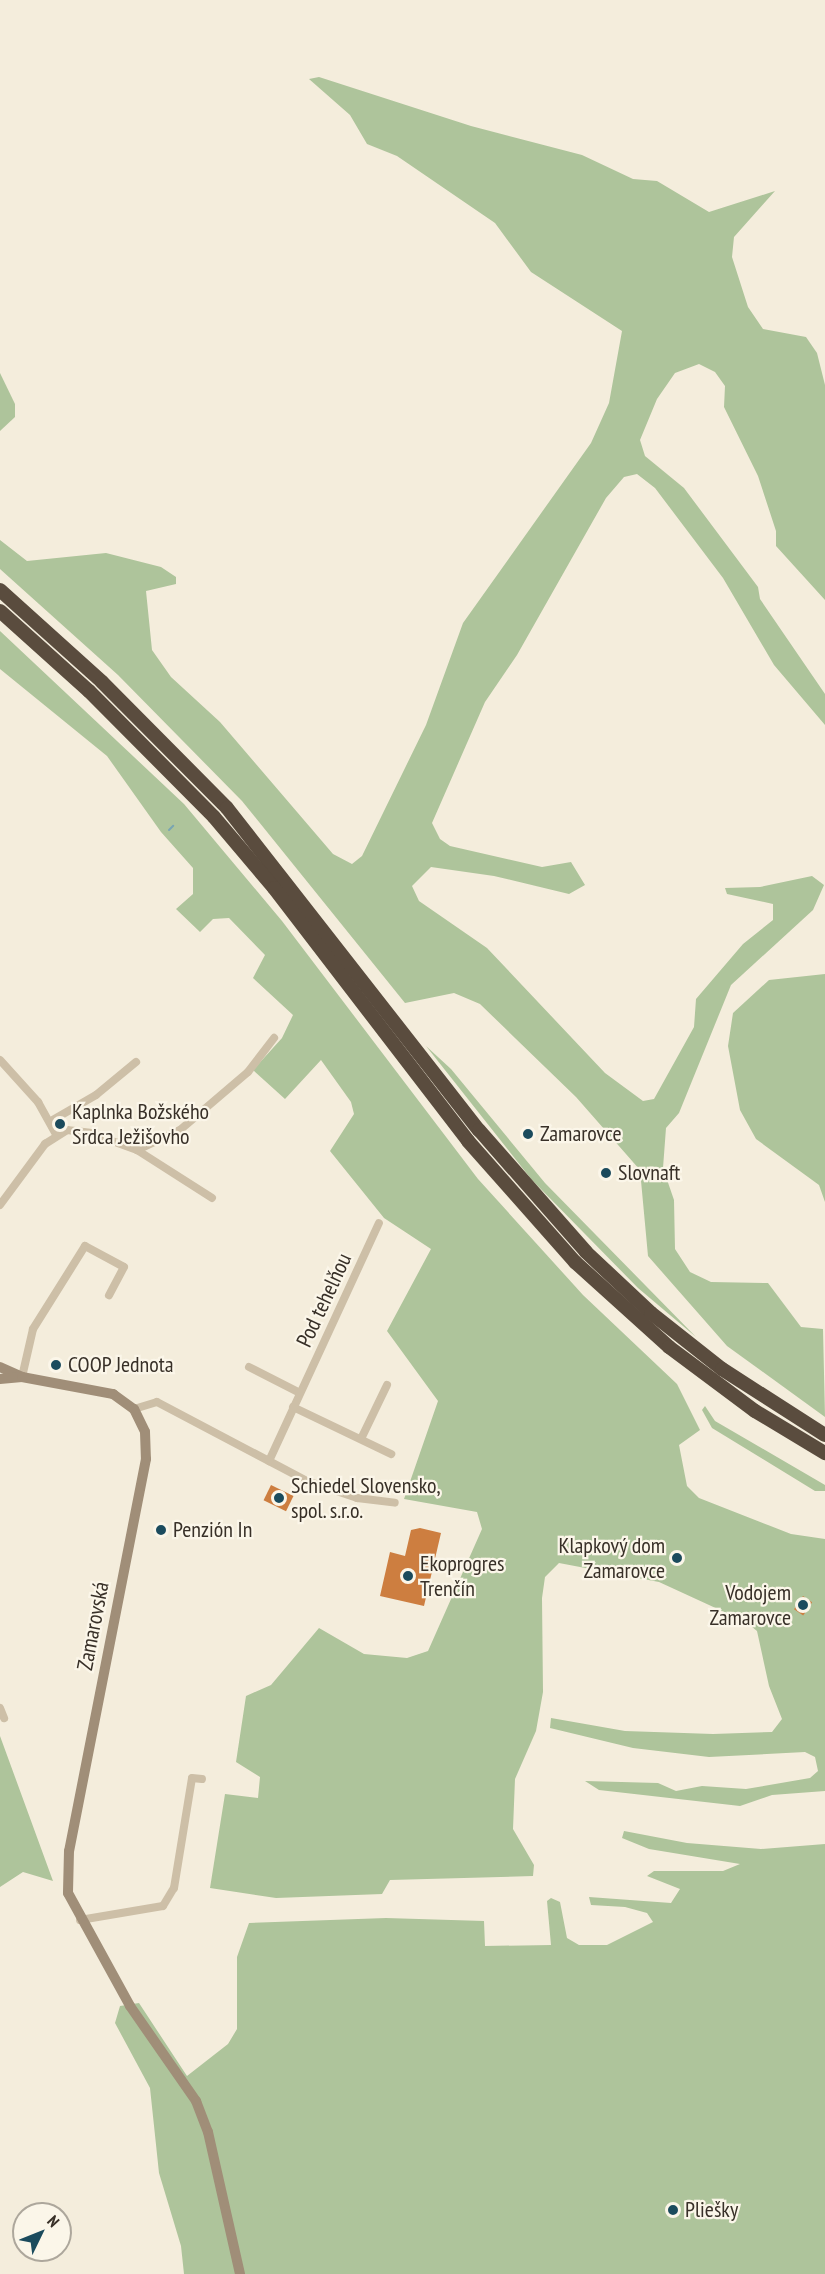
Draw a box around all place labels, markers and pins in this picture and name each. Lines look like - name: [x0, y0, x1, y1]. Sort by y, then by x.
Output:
- place label: Kaplnka Božského Srdca Ježišovho: [72, 1098, 209, 1150]
- marker: Kaplnka Božského Srdca Ježišovho: [53, 1117, 67, 1131]
- place label: Zamarovce: [540, 1121, 622, 1147]
- marker: Zamarovce: [521, 1127, 535, 1141]
- place label: Slovnaft: [618, 1160, 680, 1186]
- marker: Slovnaft: [599, 1166, 613, 1180]
- place label: COOP Jednota: [68, 1352, 174, 1378]
- marker: COOP Jednota: [49, 1358, 63, 1372]
- place label: Schiedel Slovensko, spol. s.r.o.: [291, 1472, 441, 1524]
- marker: Schiedel Slovensko, spol. s.r.o.: [272, 1491, 286, 1505]
- place label: Penzión In: [173, 1517, 252, 1543]
- marker: Penzión In: [154, 1523, 168, 1537]
- place label: Klapkový dom Zamarovce: [558, 1532, 665, 1584]
- place label: Ekoprogres Trenčín: [420, 1550, 504, 1602]
- marker: Klapkový dom Zamarovce: [670, 1551, 684, 1565]
- marker: Ekoprogres Trenčín: [401, 1569, 415, 1583]
- place label: Vodojem Zamarovce: [709, 1579, 791, 1630]
- marker: Vodojem Zamarovce: [796, 1598, 810, 1612]
- place label: Pliešky: [685, 2197, 738, 2223]
- marker: Pliešky: [666, 2203, 680, 2217]

